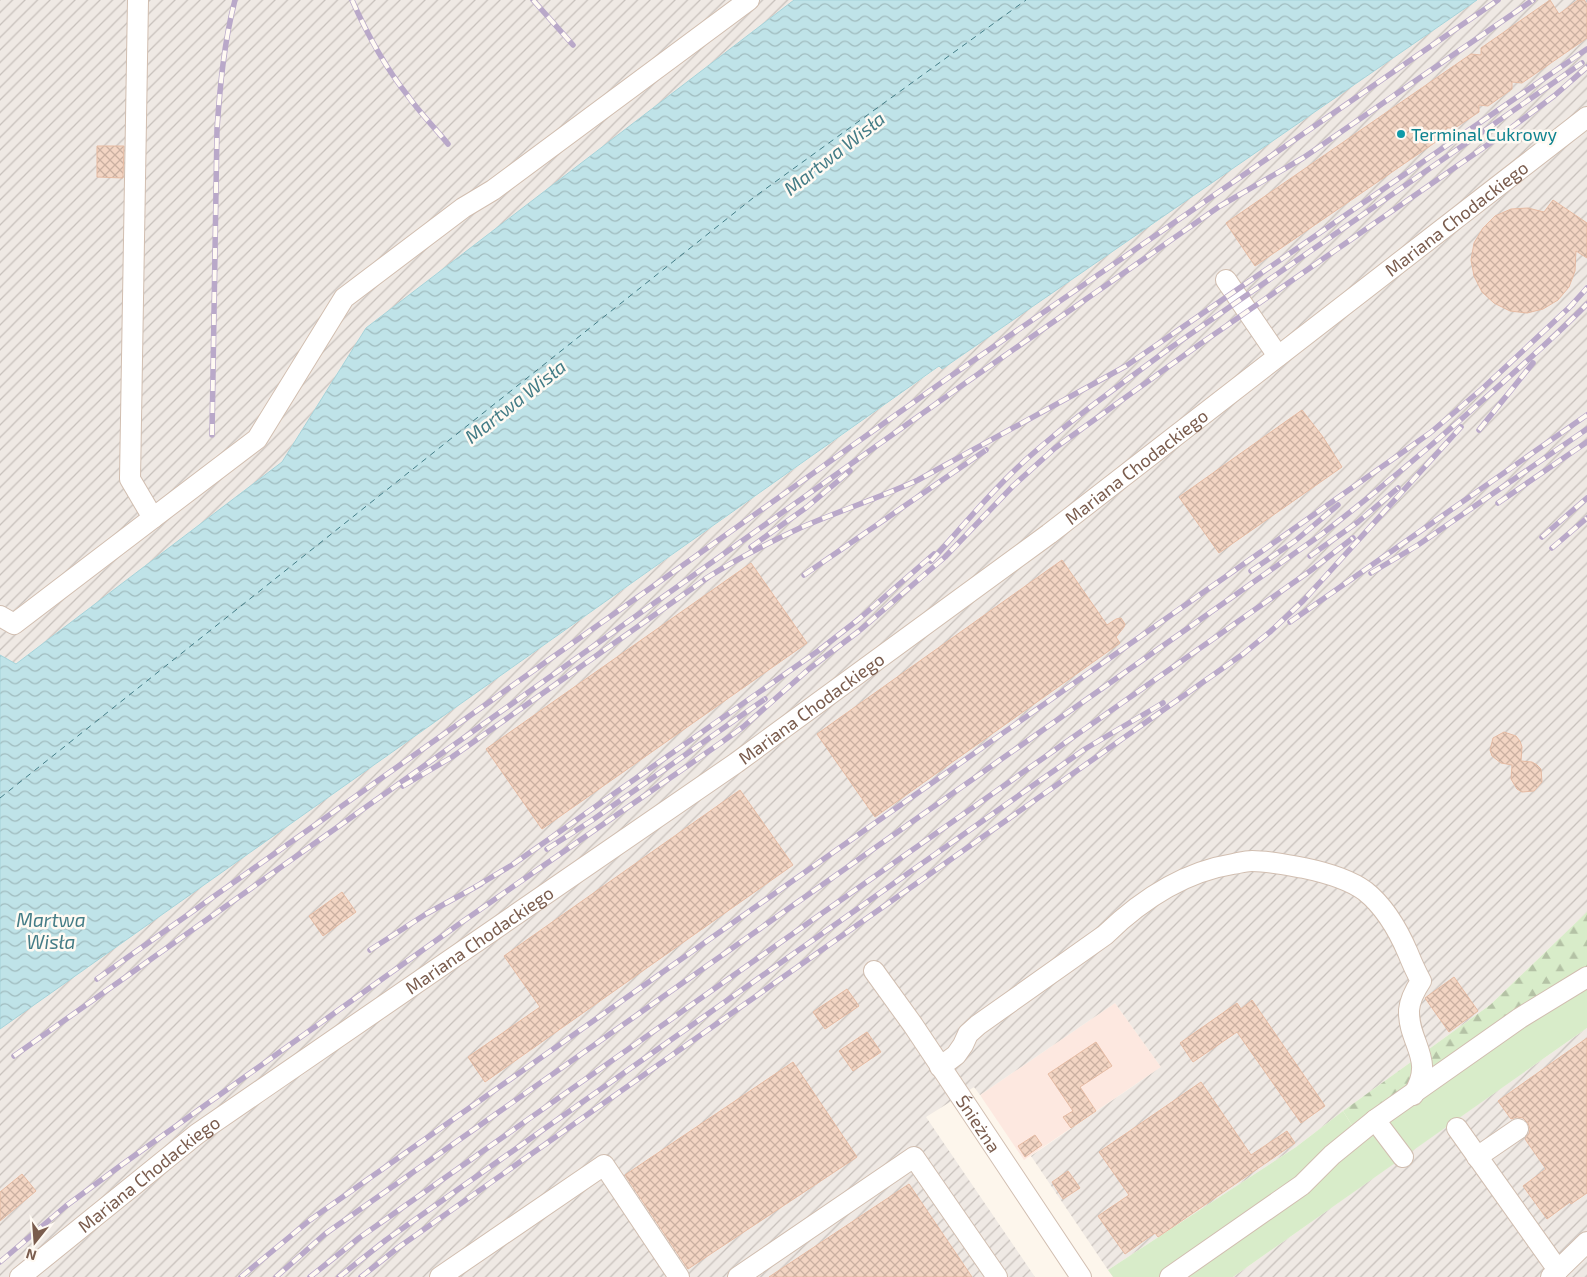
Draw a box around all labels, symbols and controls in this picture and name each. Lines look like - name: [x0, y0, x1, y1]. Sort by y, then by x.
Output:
- water label: Martwa Wisła: [779, 106, 889, 200]
- place label: Terminal Cukrowy: [1411, 123, 1557, 145]
- marker: Terminal Cukrowy: [1395, 128, 1407, 140]
- street label: Mariana Chodackiego: [1380, 156, 1532, 281]
- water label: Martwa Wisła: [460, 354, 570, 448]
- street label: Mariana Chodackiego: [1060, 404, 1212, 529]
- street label: Mariana Chodackiego: [734, 647, 888, 769]
- street label: Mariana Chodackiego: [401, 881, 557, 999]
- water label: Martwa Wisła: [16, 908, 86, 953]
- street label: Śnieżna: [952, 1091, 1006, 1156]
- street label: Mariana Chodackiego: [73, 1111, 224, 1237]
- north arrow: [10, 1217, 60, 1267]
- text: N: [24, 1245, 38, 1265]

